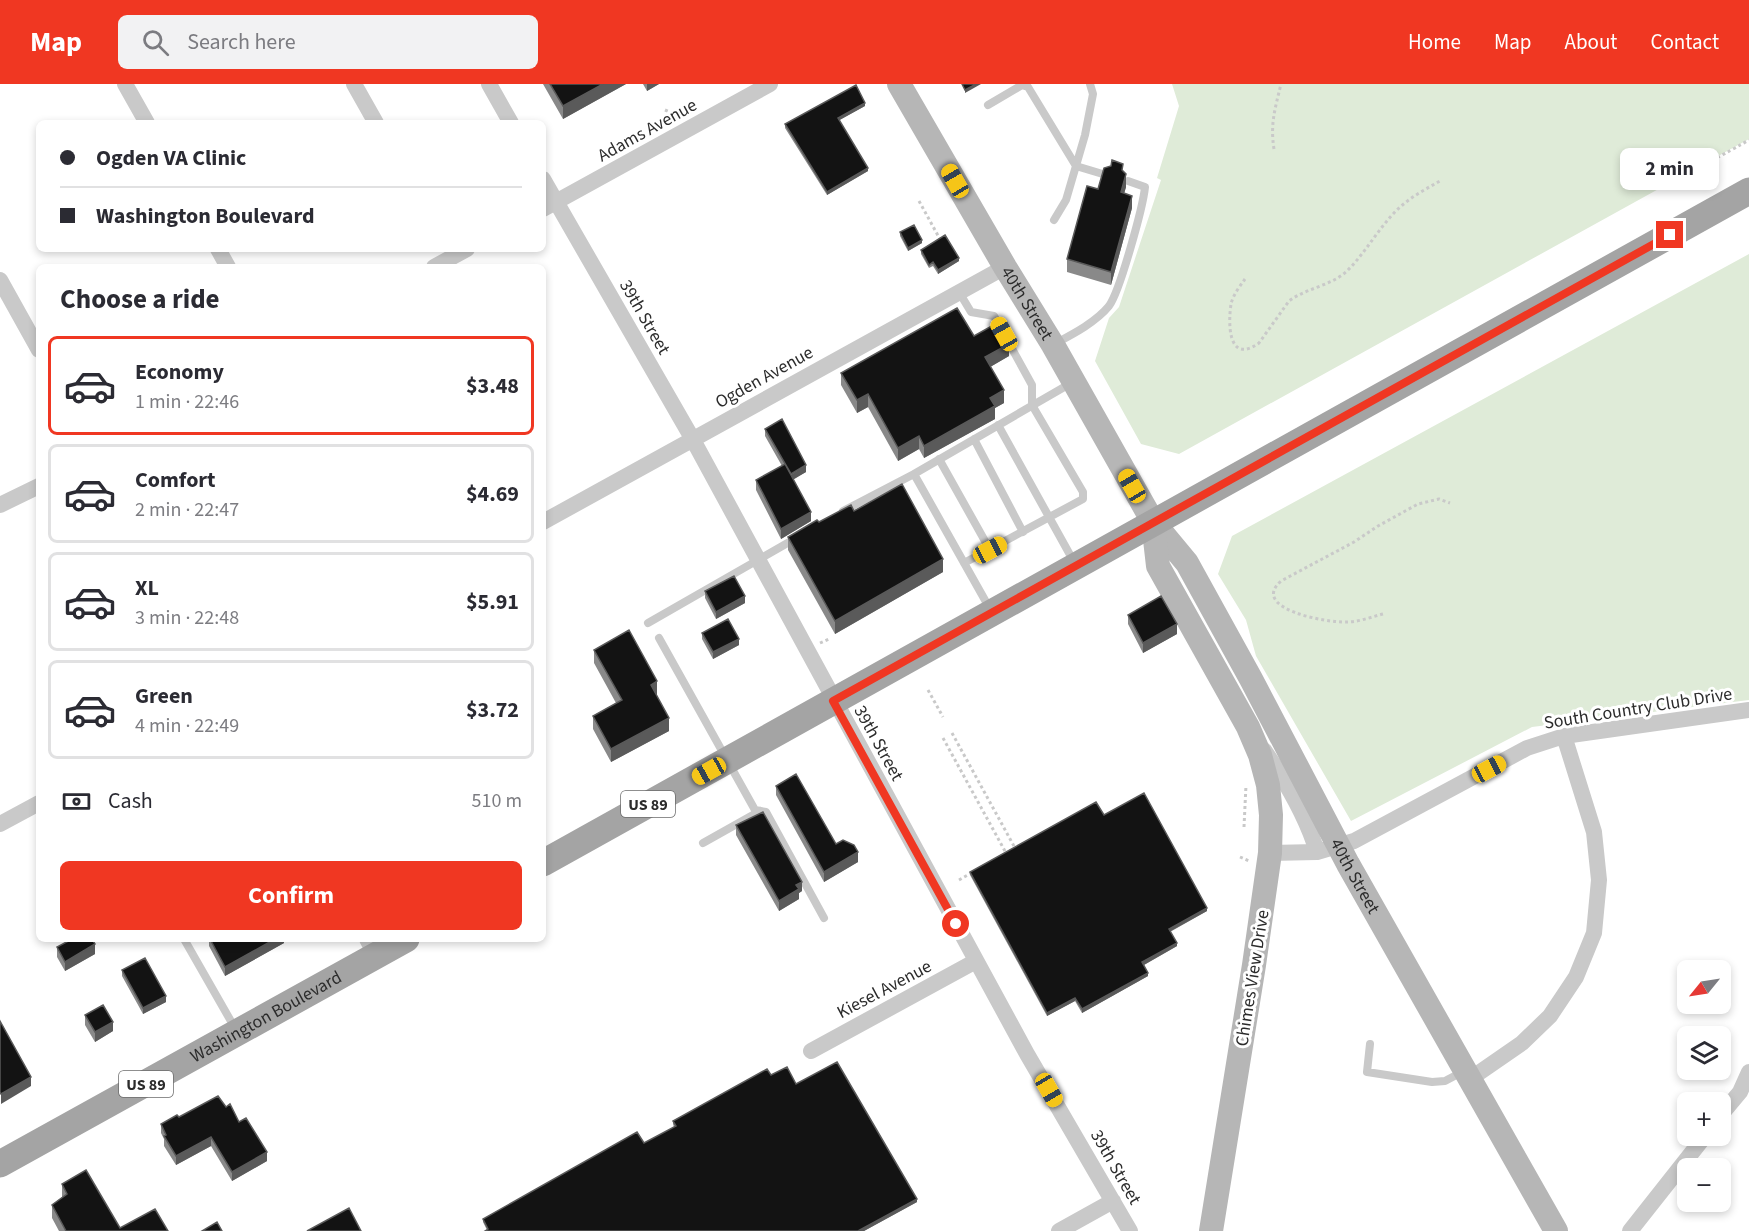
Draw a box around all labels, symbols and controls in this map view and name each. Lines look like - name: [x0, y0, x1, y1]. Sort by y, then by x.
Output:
- search box: [118, 15, 538, 69]
- text: Map: [30, 22, 82, 62]
- icon: search: [139, 26, 172, 59]
- text: Search here: [187, 26, 296, 58]
- text: Home: [1408, 27, 1461, 57]
- text: Map: [1494, 27, 1532, 57]
- text: About: [1565, 27, 1617, 57]
- text: Contact: [1650, 27, 1719, 57]
- street label: Adams Avenue: [593, 93, 702, 168]
- text: Ogden VA Clinic: [96, 142, 246, 174]
- callout: 2 min: [1620, 148, 1720, 190]
- text: 2 min: [1645, 155, 1694, 183]
- car: [938, 161, 972, 201]
- text: Washington Boulevard: [96, 200, 315, 232]
- route end: [1656, 221, 1683, 248]
- street label: 40th Street: [995, 262, 1059, 345]
- street label: 39th Street: [613, 275, 676, 359]
- text: Choose a ride: [60, 280, 220, 319]
- car: [987, 314, 1021, 354]
- street label: Ogden Avenue: [711, 340, 818, 415]
- text: Economy: [135, 356, 224, 388]
- icon: car: [63, 359, 117, 413]
- text: $3.48: [466, 370, 519, 402]
- text: 1 min · 22:46: [135, 388, 239, 416]
- text: Comfort: [135, 464, 216, 496]
- car: [1115, 466, 1149, 506]
- icon: car: [63, 467, 117, 521]
- text: $4.69: [466, 478, 519, 510]
- text: 2 min · 22:47: [135, 496, 239, 524]
- car: [970, 534, 1010, 566]
- text: XL: [135, 572, 159, 604]
- icon: car: [63, 575, 117, 629]
- text: $5.91: [466, 586, 519, 618]
- text: 3 min · 22:48: [135, 604, 239, 632]
- text: Green: [135, 680, 193, 712]
- street label: South Country Club Drive: [1542, 681, 1734, 736]
- icon: car: [63, 683, 117, 737]
- text: $3.72: [466, 694, 519, 726]
- street label: 39th Street: [848, 701, 909, 785]
- text: 4 min · 22:49: [135, 712, 239, 740]
- car: [1469, 753, 1509, 785]
- car: [689, 754, 729, 788]
- icon: cash: [60, 785, 93, 818]
- text: Cash: [108, 785, 153, 817]
- text: 510 m: [472, 787, 522, 815]
- road number: US 89: [621, 791, 675, 817]
- street label: 40th Street: [1324, 834, 1386, 918]
- button: Confirm: [60, 861, 522, 930]
- street label: Chimes View Drive: [1229, 908, 1276, 1048]
- route start: [942, 910, 969, 937]
- street label: Kiesel Avenue: [832, 954, 936, 1025]
- north arrow: [1677, 960, 1731, 1014]
- map controls: [1677, 960, 1731, 1212]
- street label: Washington Boulevard: [186, 965, 346, 1069]
- button: layers: [1677, 1026, 1731, 1080]
- car: [1032, 1070, 1066, 1110]
- road number: US 89: [119, 1071, 173, 1097]
- button: +: [1677, 1092, 1731, 1146]
- street label: 39th Street: [1084, 1125, 1147, 1209]
- button: −: [1677, 1158, 1731, 1212]

